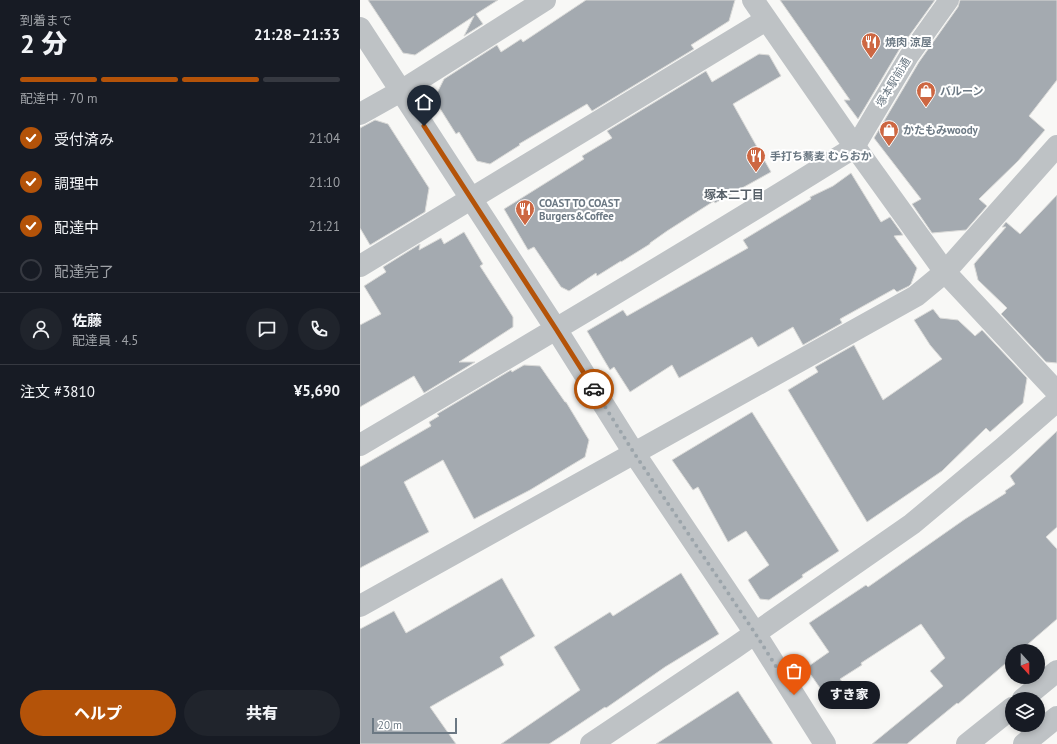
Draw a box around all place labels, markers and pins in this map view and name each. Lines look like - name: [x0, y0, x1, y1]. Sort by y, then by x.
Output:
- restaurant icon: 焼肉 涼屋: [860, 31, 882, 59]
- place label: 焼肉 涼屋: [885, 35, 932, 49]
- shop icon: バルーン: [915, 80, 937, 108]
- place label: バルーン: [940, 84, 983, 98]
- pin: [407, 85, 441, 126]
- shop icon: かたもみwoody: [878, 119, 900, 147]
- place label: かたもみwoody: [903, 123, 979, 137]
- restaurant icon: 手打ち蕎麦 むらおか: [745, 145, 767, 173]
- place label: 手打ち蕎麦 むらおか: [770, 149, 872, 163]
- place label: COAST TO COAST Burgers&Coffee: [539, 196, 621, 223]
- restaurant icon: COAST TO COAST Burgers&Coffee: [514, 198, 536, 226]
- pin: [777, 654, 811, 695]
- callout: すき家: [818, 681, 880, 709]

